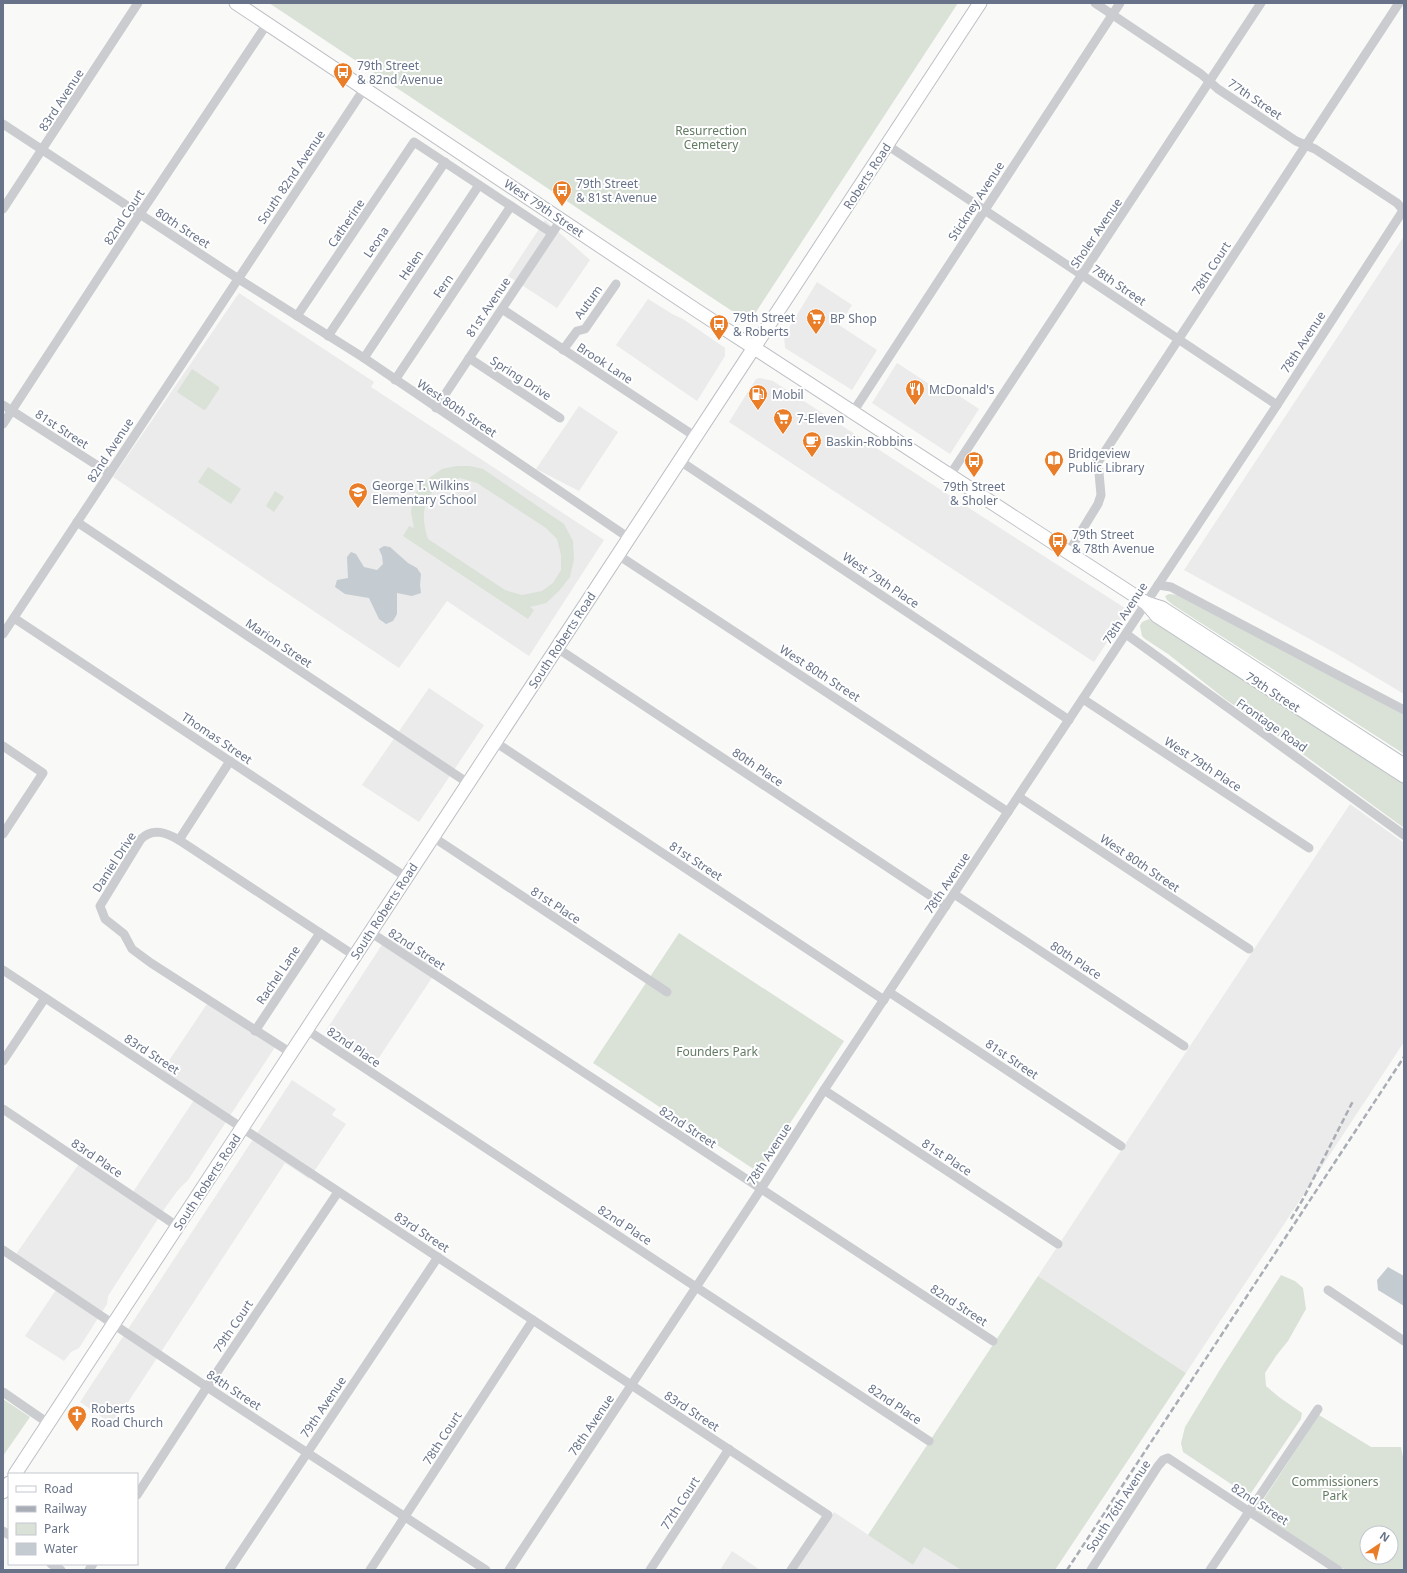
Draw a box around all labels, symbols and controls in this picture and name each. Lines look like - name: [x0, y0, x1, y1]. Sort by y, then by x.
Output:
- place label: 79th Street & 82nd Avenue: [357, 57, 443, 88]
- bus stop icon: 79th Street & 82nd Avenue: [332, 61, 354, 89]
- street label: 83rd Avenue: [35, 65, 88, 134]
- street label: 77th Street: [1225, 75, 1286, 124]
- park label: Resurrection Cemetery: [675, 122, 747, 153]
- street label: South 82nd Avenue: [253, 127, 329, 227]
- street label: Roberts Road: [839, 140, 895, 212]
- street label: Stickney Avenue: [944, 158, 1008, 244]
- street label: West 79th Street: [501, 175, 588, 241]
- place label: 79th Street & 81st Avenue: [576, 175, 657, 206]
- bus stop icon: 79th Street & 81st Avenue: [551, 179, 573, 207]
- street label: 82nd Court: [100, 185, 149, 248]
- street label: Sholer Avenue: [1066, 194, 1126, 271]
- street label: Catherine: [324, 195, 369, 251]
- street label: 80th Street: [152, 204, 214, 252]
- street label: Leona: [359, 223, 393, 261]
- street label: 78th Court: [1187, 238, 1235, 298]
- street label: Helen: [395, 247, 427, 283]
- street label: 78th Street: [1089, 261, 1150, 310]
- street label: Fern: [429, 271, 457, 301]
- street label: 81st Avenue: [462, 273, 514, 340]
- street label: Autum: [570, 282, 606, 322]
- supermarket icon: BP Shop: [805, 307, 827, 335]
- street label: 78th Avenue: [1277, 308, 1330, 376]
- place label: 79th Street & Roberts: [733, 309, 796, 340]
- place label: BP Shop: [830, 310, 877, 327]
- bus stop icon: 79th Street & Roberts: [708, 313, 730, 341]
- street label: Brook Lane: [574, 339, 637, 388]
- street label: Spring Drive: [487, 352, 555, 404]
- street label: West 80th Street: [414, 375, 501, 441]
- restaurant icon: McDonald's: [904, 378, 926, 406]
- place label: McDonald's: [929, 381, 995, 398]
- fuel station icon: Mobil: [747, 383, 769, 411]
- place label: Mobil: [772, 386, 804, 403]
- street label: 81st Street: [32, 405, 93, 453]
- supermarket icon: 7-Eleven: [772, 407, 794, 435]
- place label: 7-Eleven: [797, 410, 844, 427]
- street label: 82nd Avenue: [83, 414, 137, 486]
- cafe icon: Baskin-Robbins: [801, 430, 823, 458]
- place label: Baskin-Robbins: [826, 433, 913, 450]
- place label: Bridgeview Public Library: [1068, 445, 1145, 476]
- library icon: Bridgeview Public Library: [1043, 449, 1065, 477]
- bus stop icon: 79th Street & Sholer: [963, 450, 985, 478]
- place label: George T. Wilkins Elementary School: [372, 477, 477, 508]
- place label: 79th Street & Sholer: [943, 478, 1006, 509]
- school or university icon: George T. Wilkins Elementary School: [347, 481, 369, 509]
- place label: 79th Street & 78th Avenue: [1072, 526, 1155, 557]
- bus stop icon: 79th Street & 78th Avenue: [1047, 530, 1069, 558]
- street label: West 79th Place: [839, 548, 923, 612]
- street label: 78th Avenue: [1099, 579, 1152, 647]
- street label: South Roberts Road: [524, 588, 600, 692]
- street label: Marion Street: [242, 614, 316, 672]
- street label: West 80th Street: [776, 641, 864, 706]
- street label: 79th Street: [1242, 668, 1304, 716]
- street label: Frontage Road: [1233, 694, 1311, 756]
- street label: Thomas Street: [178, 708, 256, 768]
- street label: West 79th Place: [1161, 733, 1245, 796]
- street label: 80th Place: [729, 744, 787, 790]
- street label: Daniel Drive: [88, 828, 140, 895]
- street label: West 80th Street: [1097, 830, 1184, 896]
- street label: 81st Street: [666, 837, 727, 885]
- street label: 78th Avenue: [920, 849, 974, 917]
- street label: South Roberts Road: [346, 859, 422, 963]
- street label: 81st Place: [528, 882, 585, 928]
- street label: 82nd Street: [385, 924, 450, 974]
- street label: 80th Place: [1047, 937, 1105, 983]
- street label: Rachel Lane: [252, 942, 304, 1008]
- street label: 82nd Place: [324, 1023, 384, 1071]
- street label: 83rd Street: [121, 1030, 183, 1078]
- street label: 81st Street: [982, 1035, 1042, 1083]
- park label: Founders Park: [676, 1043, 758, 1060]
- street label: 82nd Street: [656, 1102, 721, 1152]
- street label: 78th Avenue: [743, 1120, 796, 1188]
- street label: South Roberts Road: [169, 1130, 245, 1234]
- street label: 81st Place: [919, 1134, 976, 1180]
- street label: 83rd Place: [68, 1135, 126, 1182]
- street label: 82nd Place: [595, 1201, 656, 1249]
- street label: 83rd Street: [391, 1208, 453, 1256]
- street label: 82nd Street: [927, 1280, 992, 1330]
- street label: 79th Court: [209, 1296, 257, 1356]
- street label: 84th Street: [203, 1366, 265, 1414]
- street label: 79th Avenue: [296, 1373, 350, 1441]
- street label: 82nd Place: [865, 1380, 925, 1428]
- street label: 83rd Street: [661, 1387, 723, 1435]
- street label: 78th Avenue: [564, 1391, 618, 1459]
- place label: Roberts Road Church: [91, 1400, 163, 1431]
- church icon: Roberts Road Church: [66, 1404, 88, 1432]
- street label: 78th Court: [418, 1408, 466, 1468]
- street label: South 76th Avenue: [1082, 1456, 1154, 1555]
- legend: [8, 1473, 138, 1565]
- street label: 77th Court: [656, 1473, 704, 1533]
- park label: Commissioners Park: [1291, 1473, 1379, 1504]
- street label: 82nd Street: [1228, 1479, 1293, 1529]
- text: Road: [44, 1480, 73, 1497]
- text: Railway: [44, 1500, 88, 1517]
- text: Park: [44, 1520, 70, 1537]
- north arrow: [1359, 1525, 1399, 1565]
- text: N: [1377, 1528, 1393, 1545]
- text: Water: [44, 1540, 78, 1557]

